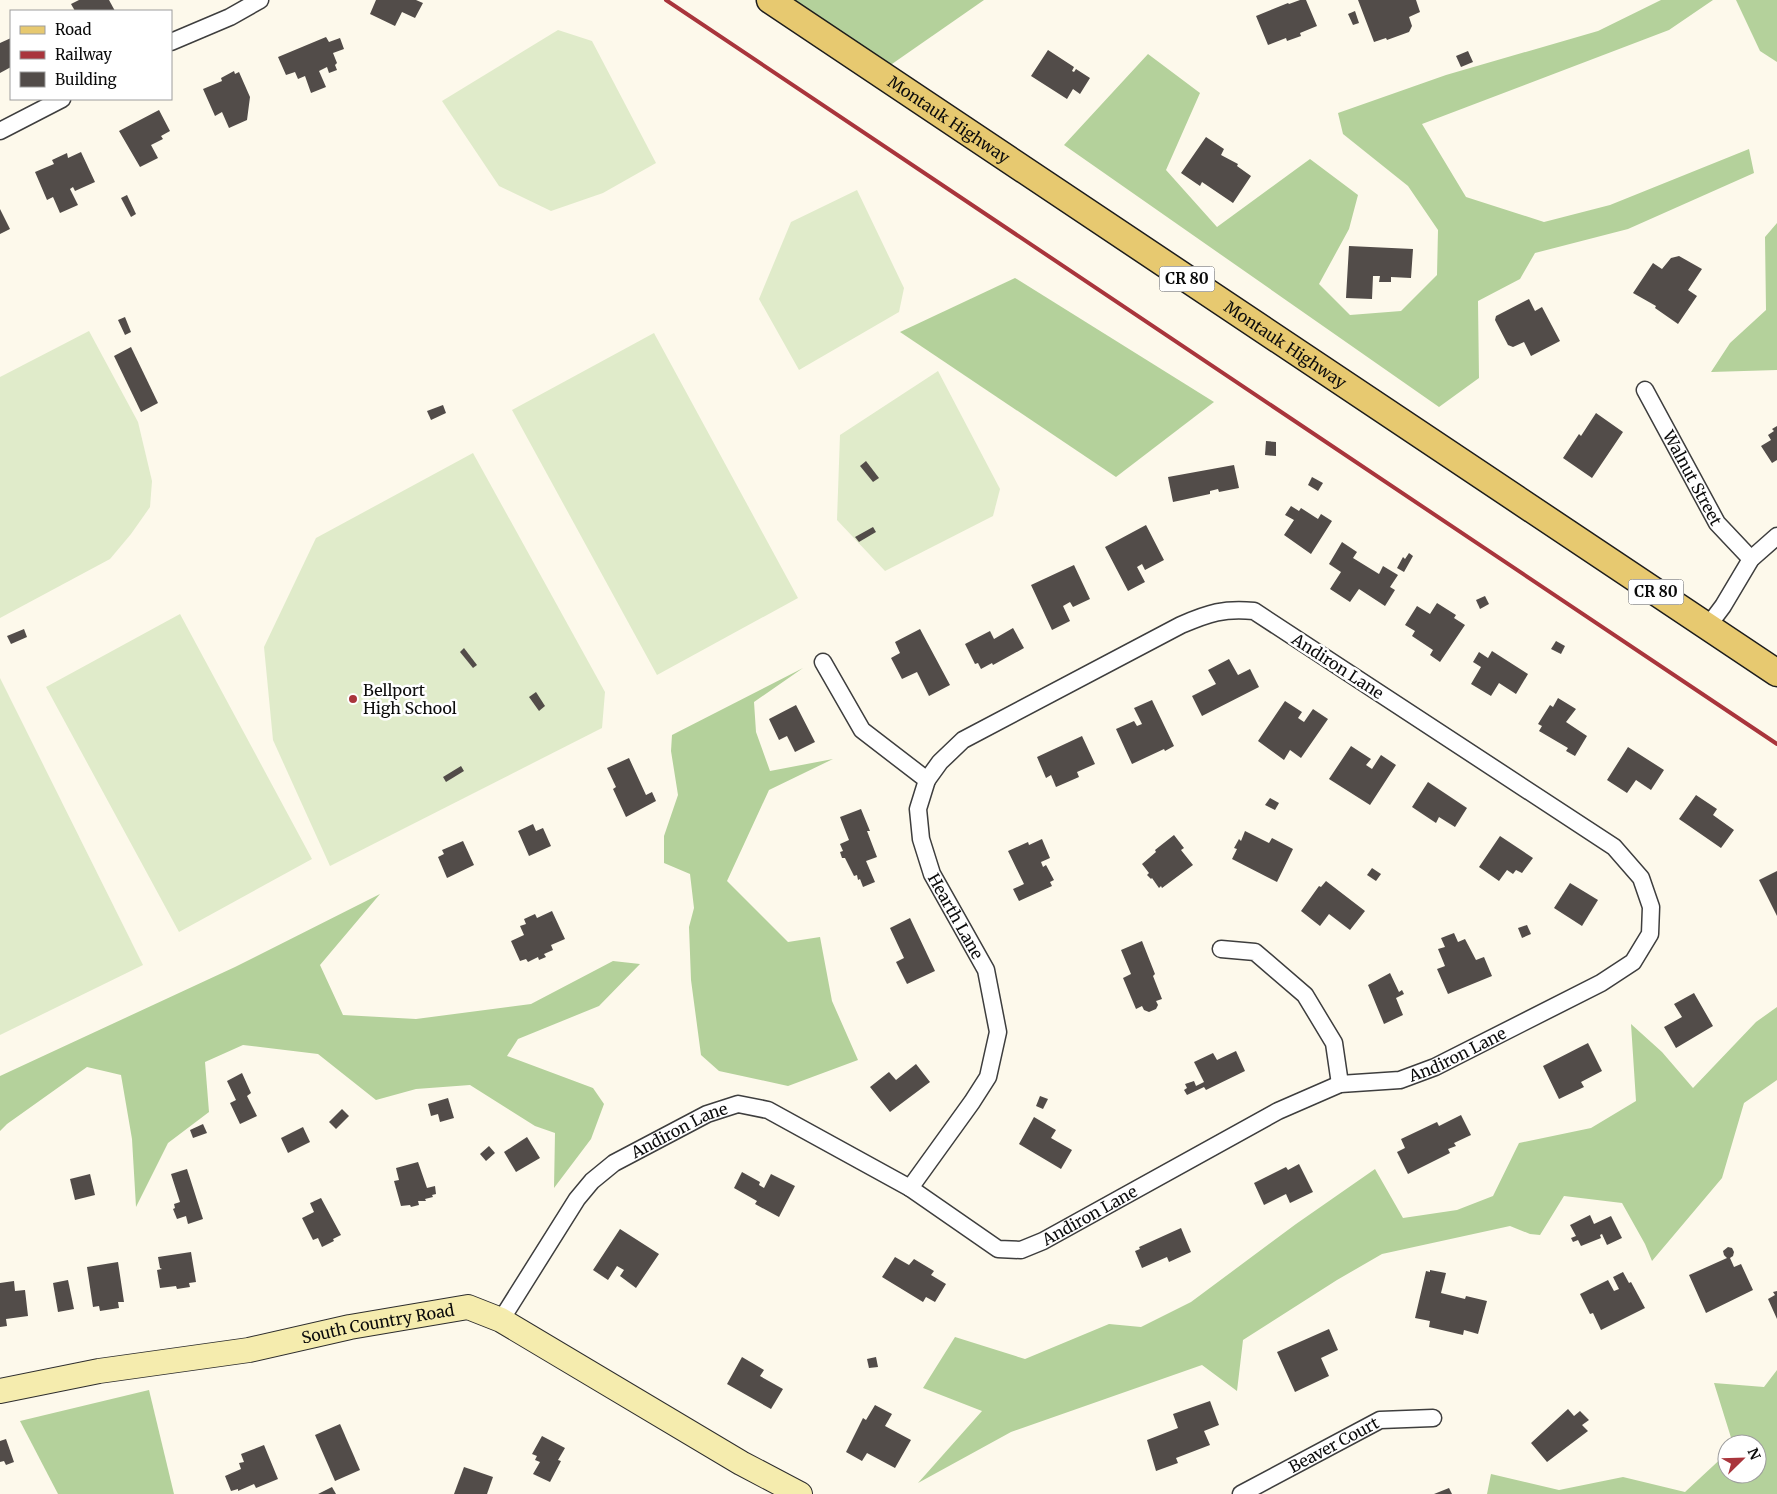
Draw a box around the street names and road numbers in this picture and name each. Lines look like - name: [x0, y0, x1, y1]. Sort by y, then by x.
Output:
- street label: Montauk Highway: [884, 72, 1014, 168]
- road number: CR 80: [1160, 266, 1214, 292]
- street label: Montauk Highway: [1221, 297, 1351, 393]
- street label: Walnut Street: [1658, 426, 1727, 530]
- road number: CR 80: [1628, 580, 1684, 604]
- street label: Andiron Lane: [1288, 628, 1388, 703]
- street label: Hearth Lane: [924, 870, 988, 963]
- street label: Andiron Lane: [1405, 1023, 1509, 1086]
- street label: Andiron Lane: [627, 1098, 730, 1163]
- street label: Andiron Lane: [1038, 1181, 1140, 1250]
- street label: South Country Road: [299, 1299, 456, 1348]
- street label: Beaver Court: [1285, 1412, 1383, 1477]

